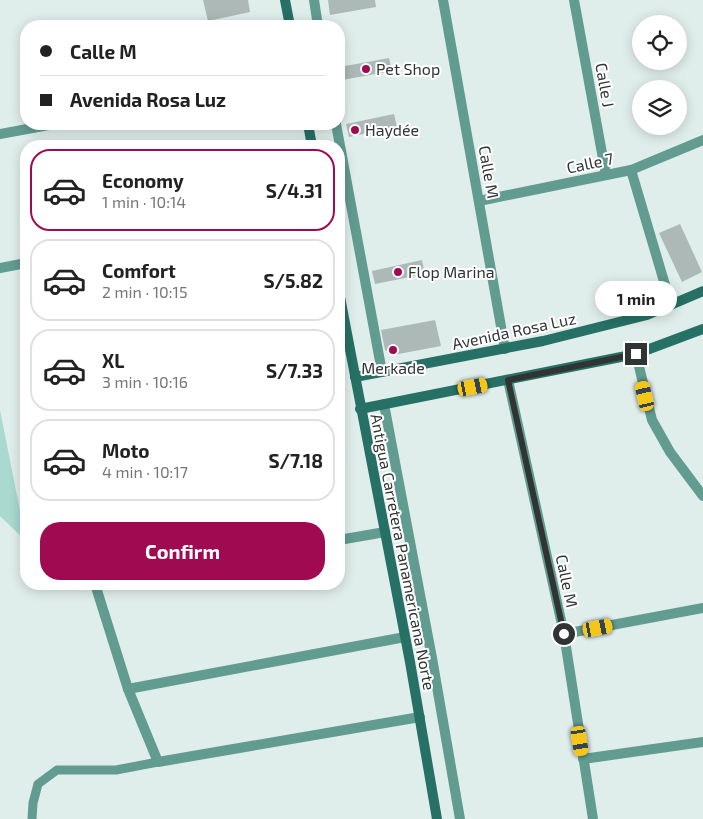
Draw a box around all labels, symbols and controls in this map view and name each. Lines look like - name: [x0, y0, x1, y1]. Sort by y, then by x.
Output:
- map controls: [632, 15, 687, 135]
- button: locate: [632, 15, 687, 70]
- text: Calle M: [70, 40, 137, 63]
- place label: Pet Shop: [376, 59, 440, 78]
- street label: Calle J: [592, 61, 619, 109]
- marker: Pet Shop: [360, 63, 372, 75]
- button: layers: [632, 80, 687, 135]
- text: Avenida Rosa Luz: [70, 88, 226, 111]
- place label: Haydée: [365, 120, 419, 139]
- marker: Haydée: [349, 124, 361, 136]
- street label: Calle M: [475, 144, 504, 200]
- street label: Calle 7: [565, 148, 615, 177]
- icon: car: [42, 168, 87, 213]
- text: Economy: [102, 169, 184, 192]
- text: S/4.31: [266, 179, 323, 202]
- text: 1 min · 10:14: [102, 192, 186, 211]
- icon: car: [42, 258, 87, 303]
- text: Comfort: [102, 259, 176, 282]
- place label: Flop Marina: [408, 262, 495, 281]
- marker: Flop Marina: [392, 266, 404, 278]
- text: S/5.82: [264, 269, 323, 292]
- text: 2 min · 10:15: [102, 282, 188, 301]
- callout: 1 min: [595, 282, 677, 316]
- text: 1 min: [617, 289, 655, 308]
- street label: Avenida Rosa Luz: [450, 308, 578, 353]
- route end: [625, 343, 647, 365]
- marker: Merkade: [387, 344, 399, 356]
- icon: car: [42, 348, 87, 393]
- text: XL: [102, 349, 124, 372]
- place label: Merkade: [361, 358, 425, 377]
- text: S/7.33: [266, 359, 323, 382]
- text: 3 min · 10:16: [102, 372, 188, 391]
- car: [456, 377, 489, 397]
- car: [634, 380, 655, 412]
- street label: Antigua Carretera Panamericana Norte: [367, 412, 440, 692]
- icon: car: [42, 438, 87, 483]
- text: Moto: [102, 439, 150, 462]
- text: S/7.18: [268, 449, 323, 472]
- text: 4 min · 10:17: [102, 462, 188, 481]
- button: Confirm: [40, 522, 325, 580]
- street label: Calle M: [553, 553, 582, 609]
- car: [581, 618, 614, 638]
- route start: [553, 623, 575, 645]
- car: [570, 725, 589, 757]

